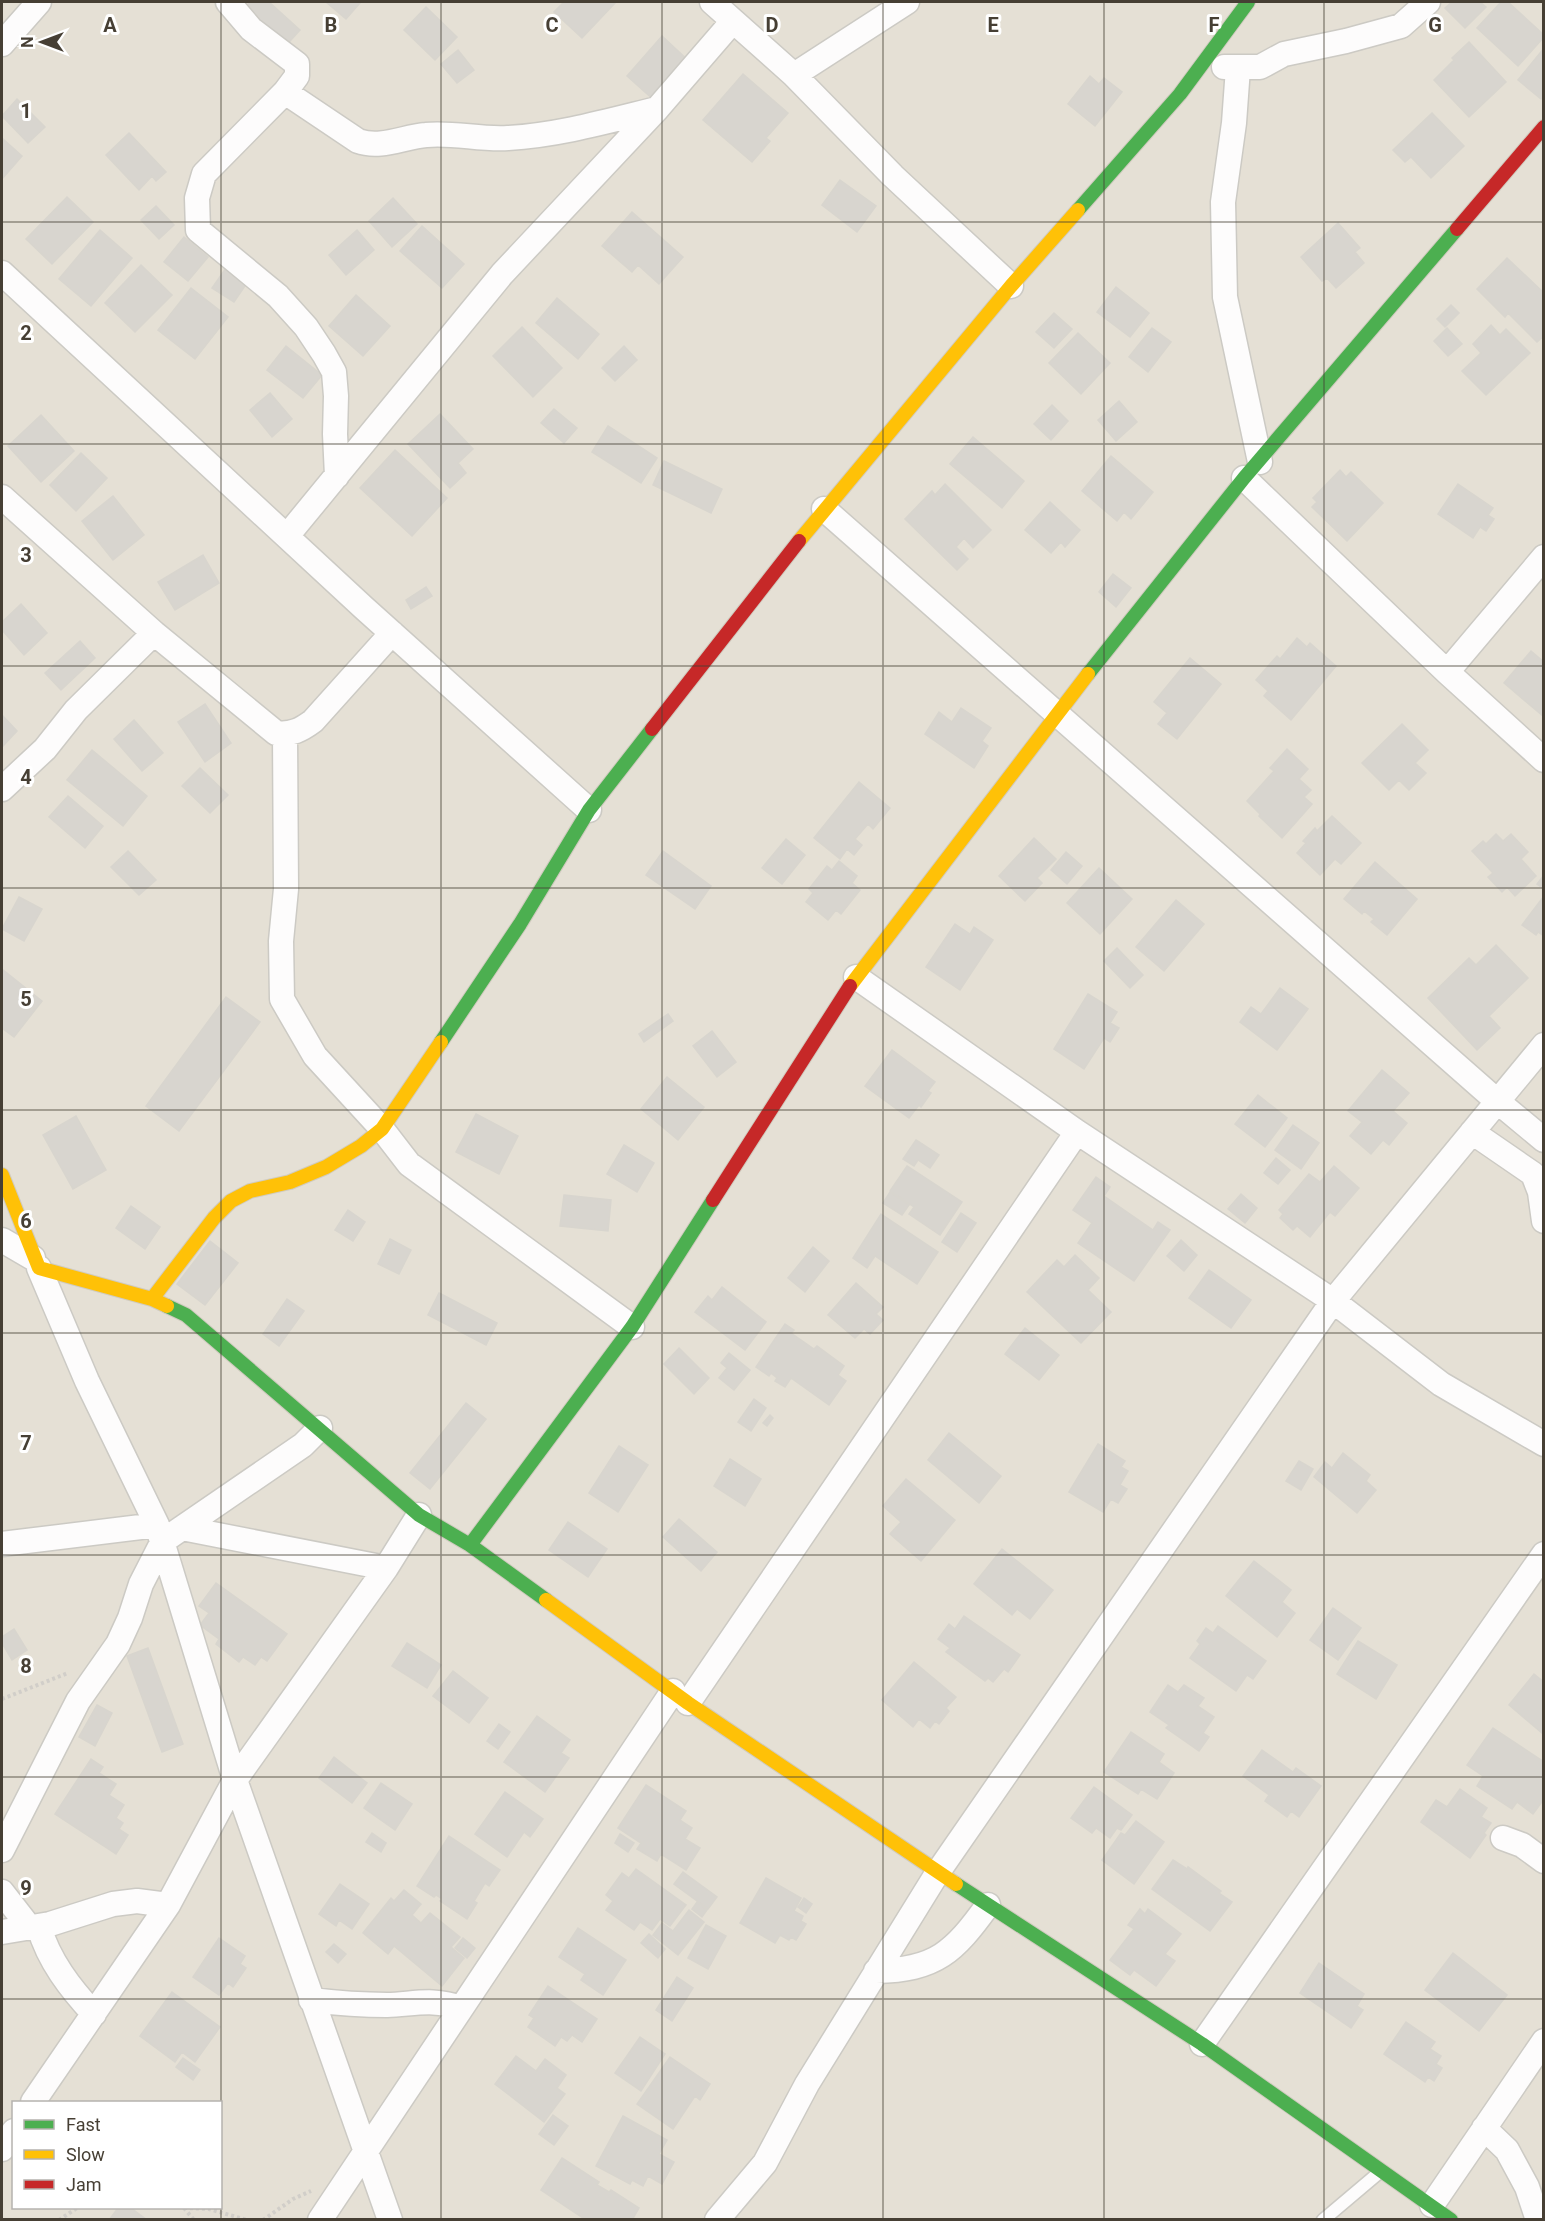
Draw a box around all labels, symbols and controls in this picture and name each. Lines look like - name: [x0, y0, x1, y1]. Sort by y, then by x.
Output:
- north arrow: [12, 12, 72, 72]
- text: A: [103, 13, 117, 37]
- text: B: [325, 13, 337, 37]
- text: C: [545, 13, 559, 37]
- text: D: [766, 13, 779, 37]
- text: E: [987, 13, 999, 37]
- text: F: [1209, 13, 1220, 37]
- text: G: [1428, 13, 1442, 37]
- text: N: [18, 36, 37, 48]
- text: 1: [20, 99, 32, 123]
- text: 2: [20, 321, 32, 345]
- text: 3: [20, 543, 32, 567]
- text: 4: [20, 765, 32, 789]
- text: 5: [20, 987, 32, 1011]
- text: 6: [20, 1209, 32, 1233]
- text: 7: [20, 1431, 32, 1455]
- text: 8: [20, 1654, 32, 1678]
- text: 9: [20, 1876, 32, 1900]
- legend: [12, 2101, 222, 2209]
- text: Fast: [66, 2114, 101, 2135]
- text: Slow: [66, 2144, 105, 2165]
- text: Jam: [66, 2174, 102, 2195]

